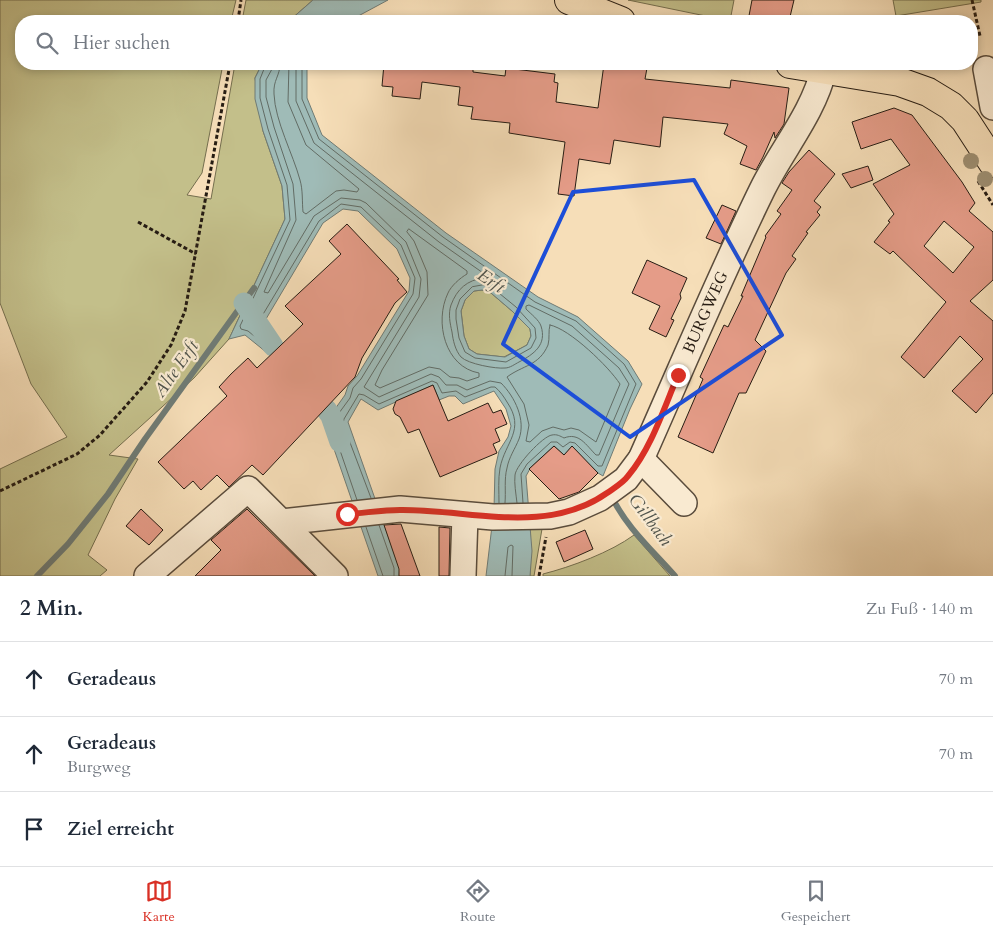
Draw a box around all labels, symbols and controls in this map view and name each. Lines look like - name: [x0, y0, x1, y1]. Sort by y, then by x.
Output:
- search box: [15, 15, 978, 70]
- icon: search: [33, 29, 61, 57]
- text: Hier suchen: [73, 30, 170, 56]
- water label: Erft: [472, 263, 510, 300]
- street label: BURGWEG: [678, 267, 734, 357]
- water label: Alte Erft: [147, 335, 205, 403]
- route end: [667, 364, 690, 387]
- water label: Gillbach: [622, 489, 678, 552]
- route start: [336, 503, 359, 526]
- text: 2 Min.: [20, 594, 83, 623]
- text: Zu Fuß · 140 m: [866, 598, 973, 620]
- icon: ahead: [20, 665, 48, 693]
- text: Geradeaus: [67, 666, 156, 692]
- text: 70 m: [939, 668, 973, 690]
- text: Geradeaus: [67, 730, 156, 756]
- icon: ahead: [20, 740, 48, 768]
- text: 70 m: [939, 743, 973, 765]
- text: Burgweg: [67, 756, 131, 778]
- icon: arrive: [20, 815, 48, 843]
- text: Ziel erreicht: [67, 816, 174, 842]
- tab: Karte: [143, 877, 175, 926]
- tab: Route: [460, 877, 496, 926]
- tab: Gespeichert: [781, 877, 850, 926]

